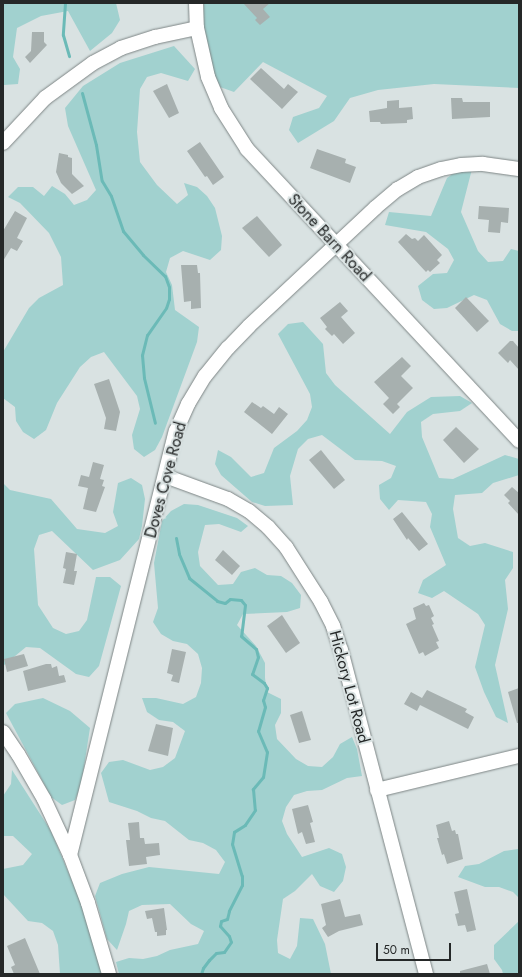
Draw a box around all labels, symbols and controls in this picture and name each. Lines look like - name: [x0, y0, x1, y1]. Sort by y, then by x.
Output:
- street label: Stone Barn Road: [284, 190, 374, 286]
- street label: Doves Cove Road: [141, 420, 191, 540]
- street label: Hickory Lot Road: [325, 629, 373, 745]
- scale bar: [378, 935, 453, 961]
- text: 50 m: [383, 941, 410, 959]

